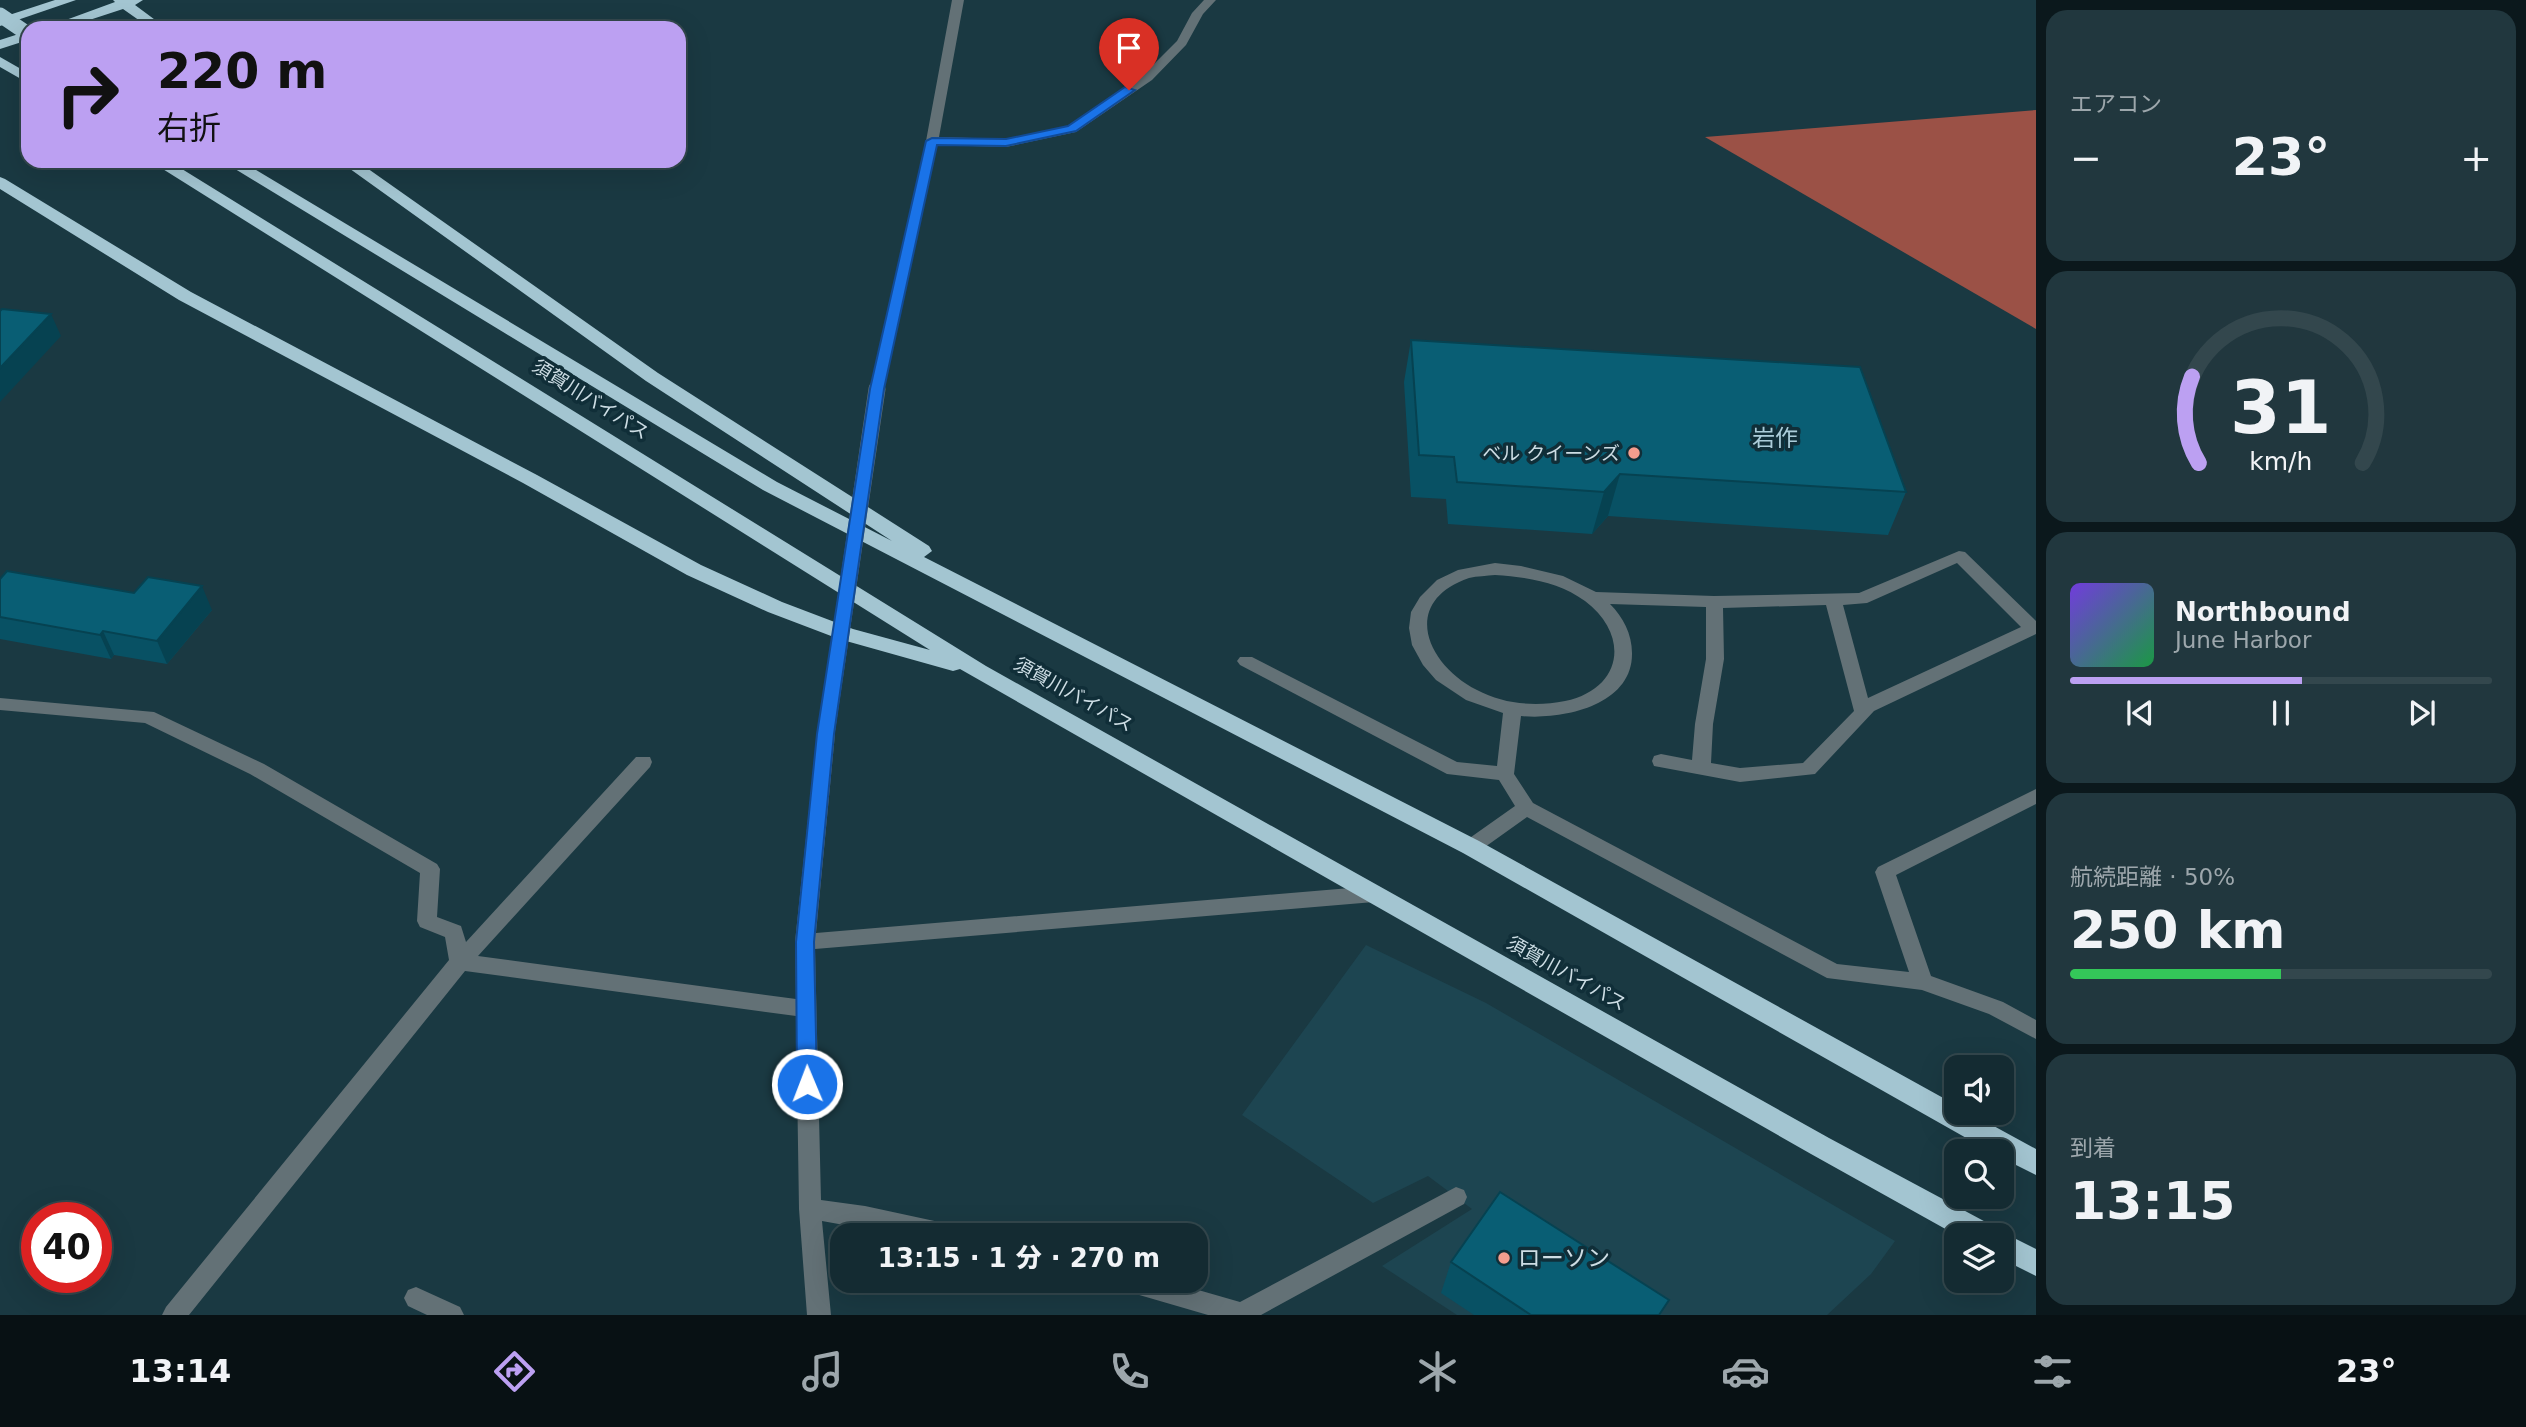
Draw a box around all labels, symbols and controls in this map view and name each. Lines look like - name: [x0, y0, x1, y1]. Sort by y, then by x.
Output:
- pin: [1099, 18, 1159, 90]
- icon: arrive: [1110, 29, 1148, 67]
- text: 220 m: [157, 43, 327, 100]
- icon: right: [42, 49, 133, 140]
- text: エアコン: [2070, 91, 2162, 117]
- text: 右折: [157, 109, 221, 147]
- text: 23°: [2232, 127, 2330, 187]
- text: −: [2070, 136, 2102, 180]
- text: +: [2460, 136, 2492, 180]
- street label: 須賀川バイパス: [529, 355, 653, 443]
- text: 31: [2230, 365, 2332, 450]
- district label: 岩作: [1752, 425, 1798, 451]
- place label: ベル クイーンズ: [1482, 442, 1620, 464]
- marker: ベル クイーンズ: [1626, 445, 1642, 461]
- text: km/h: [2249, 446, 2313, 475]
- text: Northbound: [2175, 597, 2351, 627]
- text: June Harbor: [2175, 627, 2311, 653]
- street label: 須賀川バイパス: [1011, 652, 1137, 736]
- icon: previous: [2121, 694, 2159, 732]
- icon: pause: [2262, 694, 2300, 732]
- icon: next: [2403, 694, 2441, 732]
- text: 航続距離 · 50%: [2070, 864, 2235, 890]
- text: 250 km: [2070, 900, 2285, 960]
- street label: 須賀川バイパス: [1504, 931, 1630, 1015]
- position arrow: [770, 1047, 844, 1121]
- map controls: [1944, 1055, 2014, 1293]
- button: sound: [1944, 1055, 2014, 1125]
- text: 到着: [2070, 1135, 2116, 1161]
- button: search: [1944, 1139, 2014, 1209]
- text: 13:15: [2070, 1171, 2236, 1231]
- speed limit sign: 40: [21, 1202, 112, 1293]
- button: layers: [1944, 1223, 2014, 1293]
- text: 13:15 · 1 分 · 270 m: [878, 1243, 1160, 1273]
- place label: ローソン: [1518, 1245, 1610, 1271]
- marker: ローソン: [1496, 1250, 1512, 1266]
- icon: directions: [490, 1347, 539, 1396]
- icon: music: [798, 1347, 847, 1396]
- icon: phone: [1105, 1347, 1154, 1396]
- icon: climate: [1413, 1347, 1462, 1396]
- icon: car: [1721, 1347, 1770, 1396]
- icon: filters: [2028, 1347, 2077, 1396]
- text: 13:14: [129, 1352, 231, 1390]
- text: 23°: [2336, 1352, 2397, 1390]

